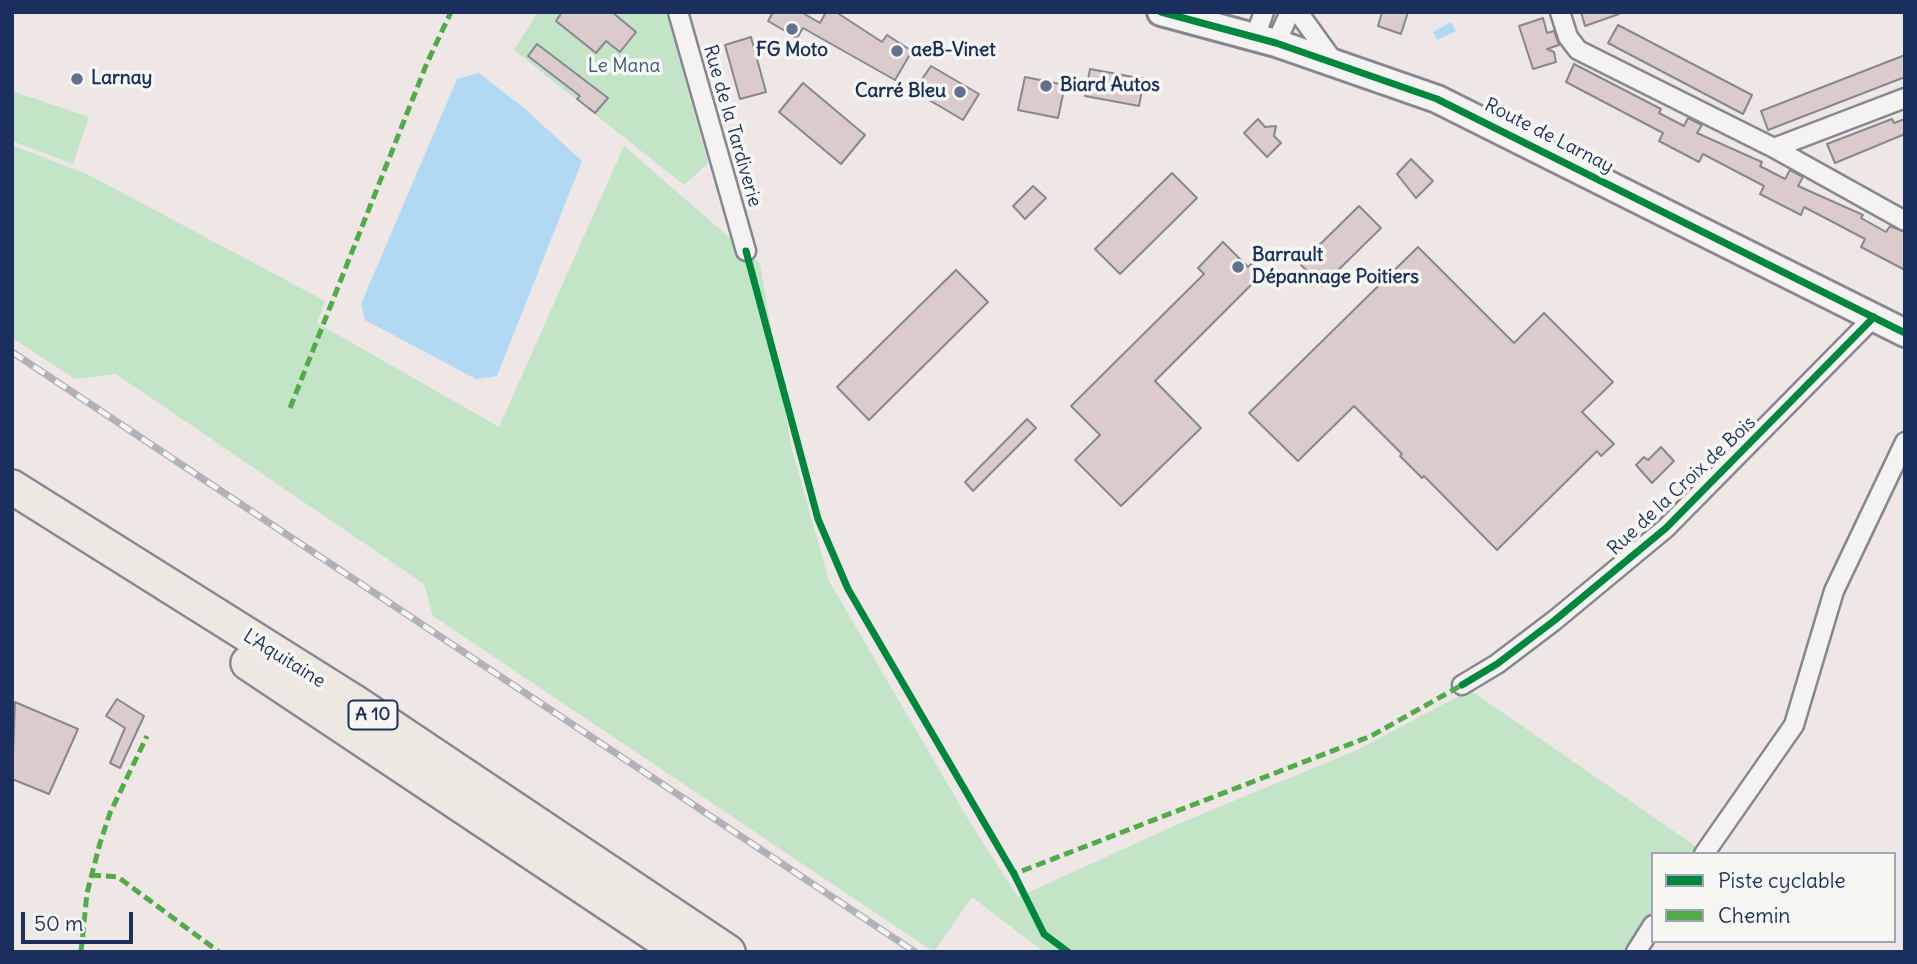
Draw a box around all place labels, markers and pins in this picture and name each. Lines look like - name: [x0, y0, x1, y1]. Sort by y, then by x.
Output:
- marker: FG Moto: [784, 21, 800, 37]
- place label: FG Moto: [756, 40, 828, 62]
- place label: aeB-Vinet: [911, 40, 996, 62]
- marker: aeB-Vinet: [889, 43, 905, 59]
- place label: Larnay: [91, 68, 152, 90]
- marker: Larnay: [69, 71, 85, 87]
- place label: Biard Autos: [1060, 75, 1160, 97]
- marker: Biard Autos: [1038, 78, 1054, 94]
- place label: Carré Bleu: [855, 81, 946, 103]
- marker: Carré Bleu: [952, 84, 968, 100]
- place label: Barrault Dépannage Poitiers: [1252, 245, 1419, 289]
- marker: Barrault Dépannage Poitiers: [1230, 259, 1246, 275]

